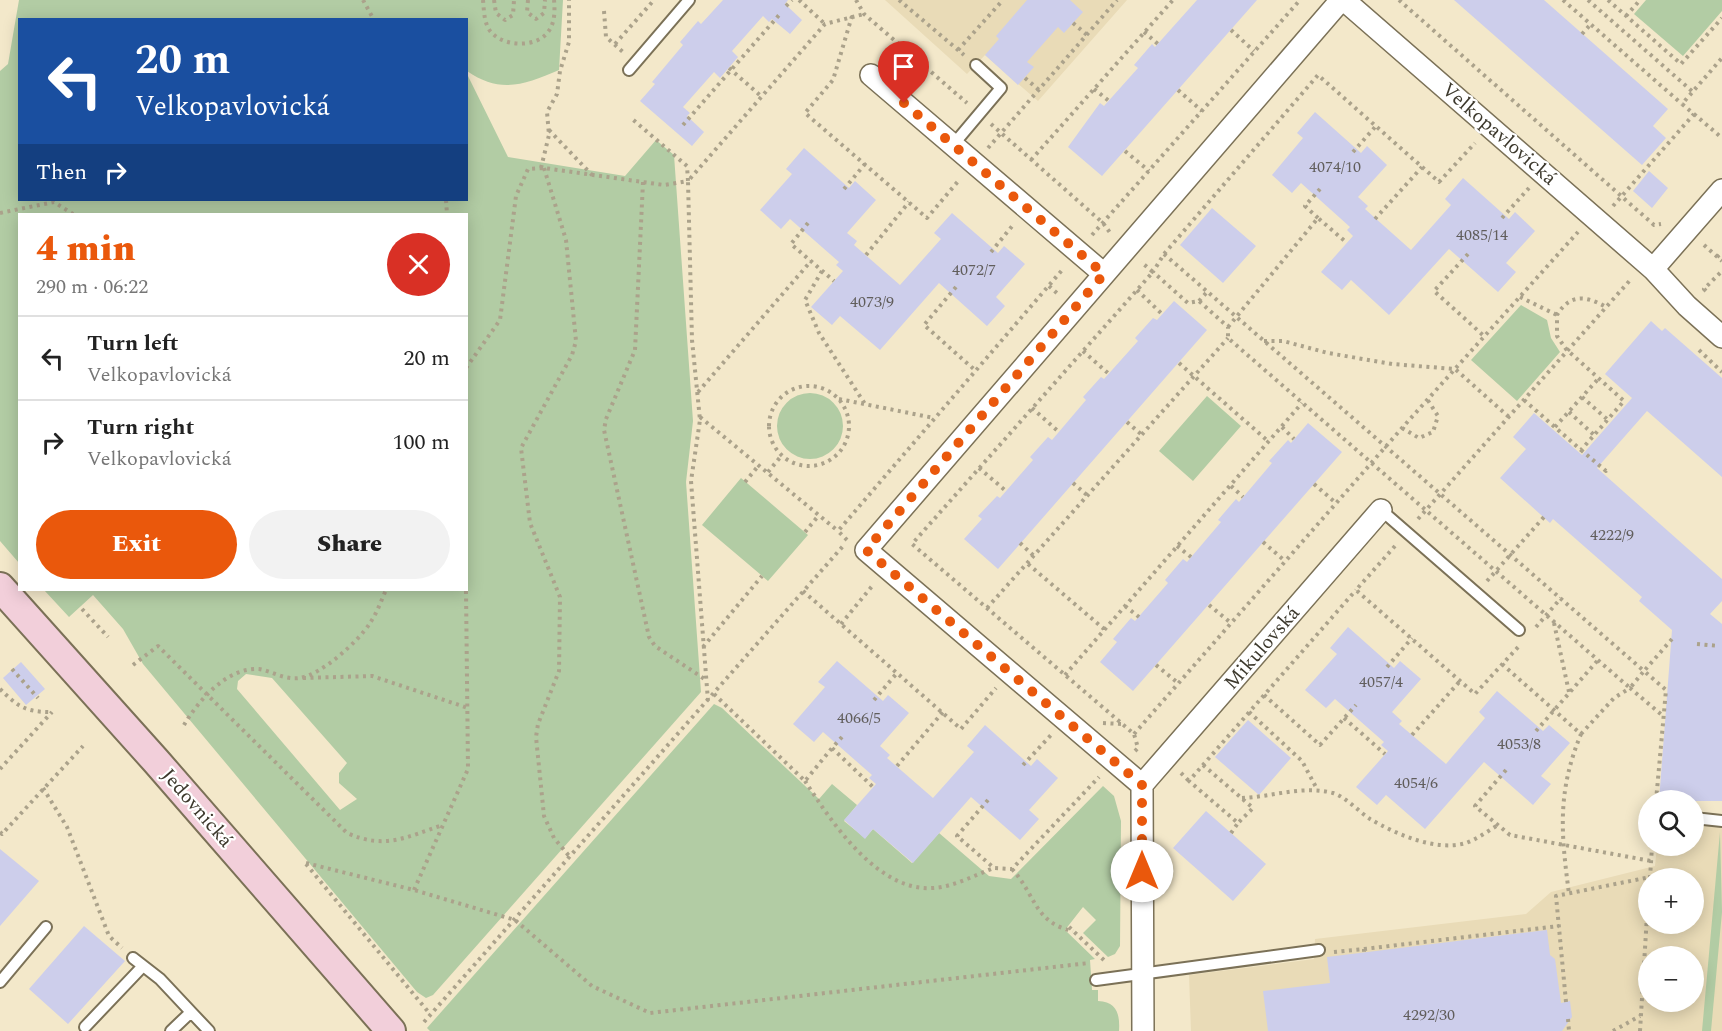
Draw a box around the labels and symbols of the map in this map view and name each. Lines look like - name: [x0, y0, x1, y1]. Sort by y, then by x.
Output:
- pin: [878, 41, 929, 103]
- street label: Velkopavlovická: [1435, 75, 1564, 193]
- house number: 4074/10: [1309, 155, 1361, 179]
- house number: 4085/14: [1456, 223, 1508, 247]
- house number: 4072/7: [952, 258, 996, 282]
- house number: 4073/9: [850, 290, 894, 314]
- house number: 4222/9: [1590, 523, 1634, 547]
- street label: Mikulovská: [1217, 599, 1307, 697]
- house number: 4057/4: [1359, 670, 1403, 694]
- house number: 4066/5: [837, 706, 881, 730]
- house number: 4053/8: [1497, 732, 1541, 756]
- street label: Jedovnická: [154, 762, 240, 854]
- house number: 4054/6: [1394, 771, 1438, 795]
- position arrow: [1110, 839, 1174, 903]
- house number: 4292/30: [1403, 1003, 1455, 1027]

